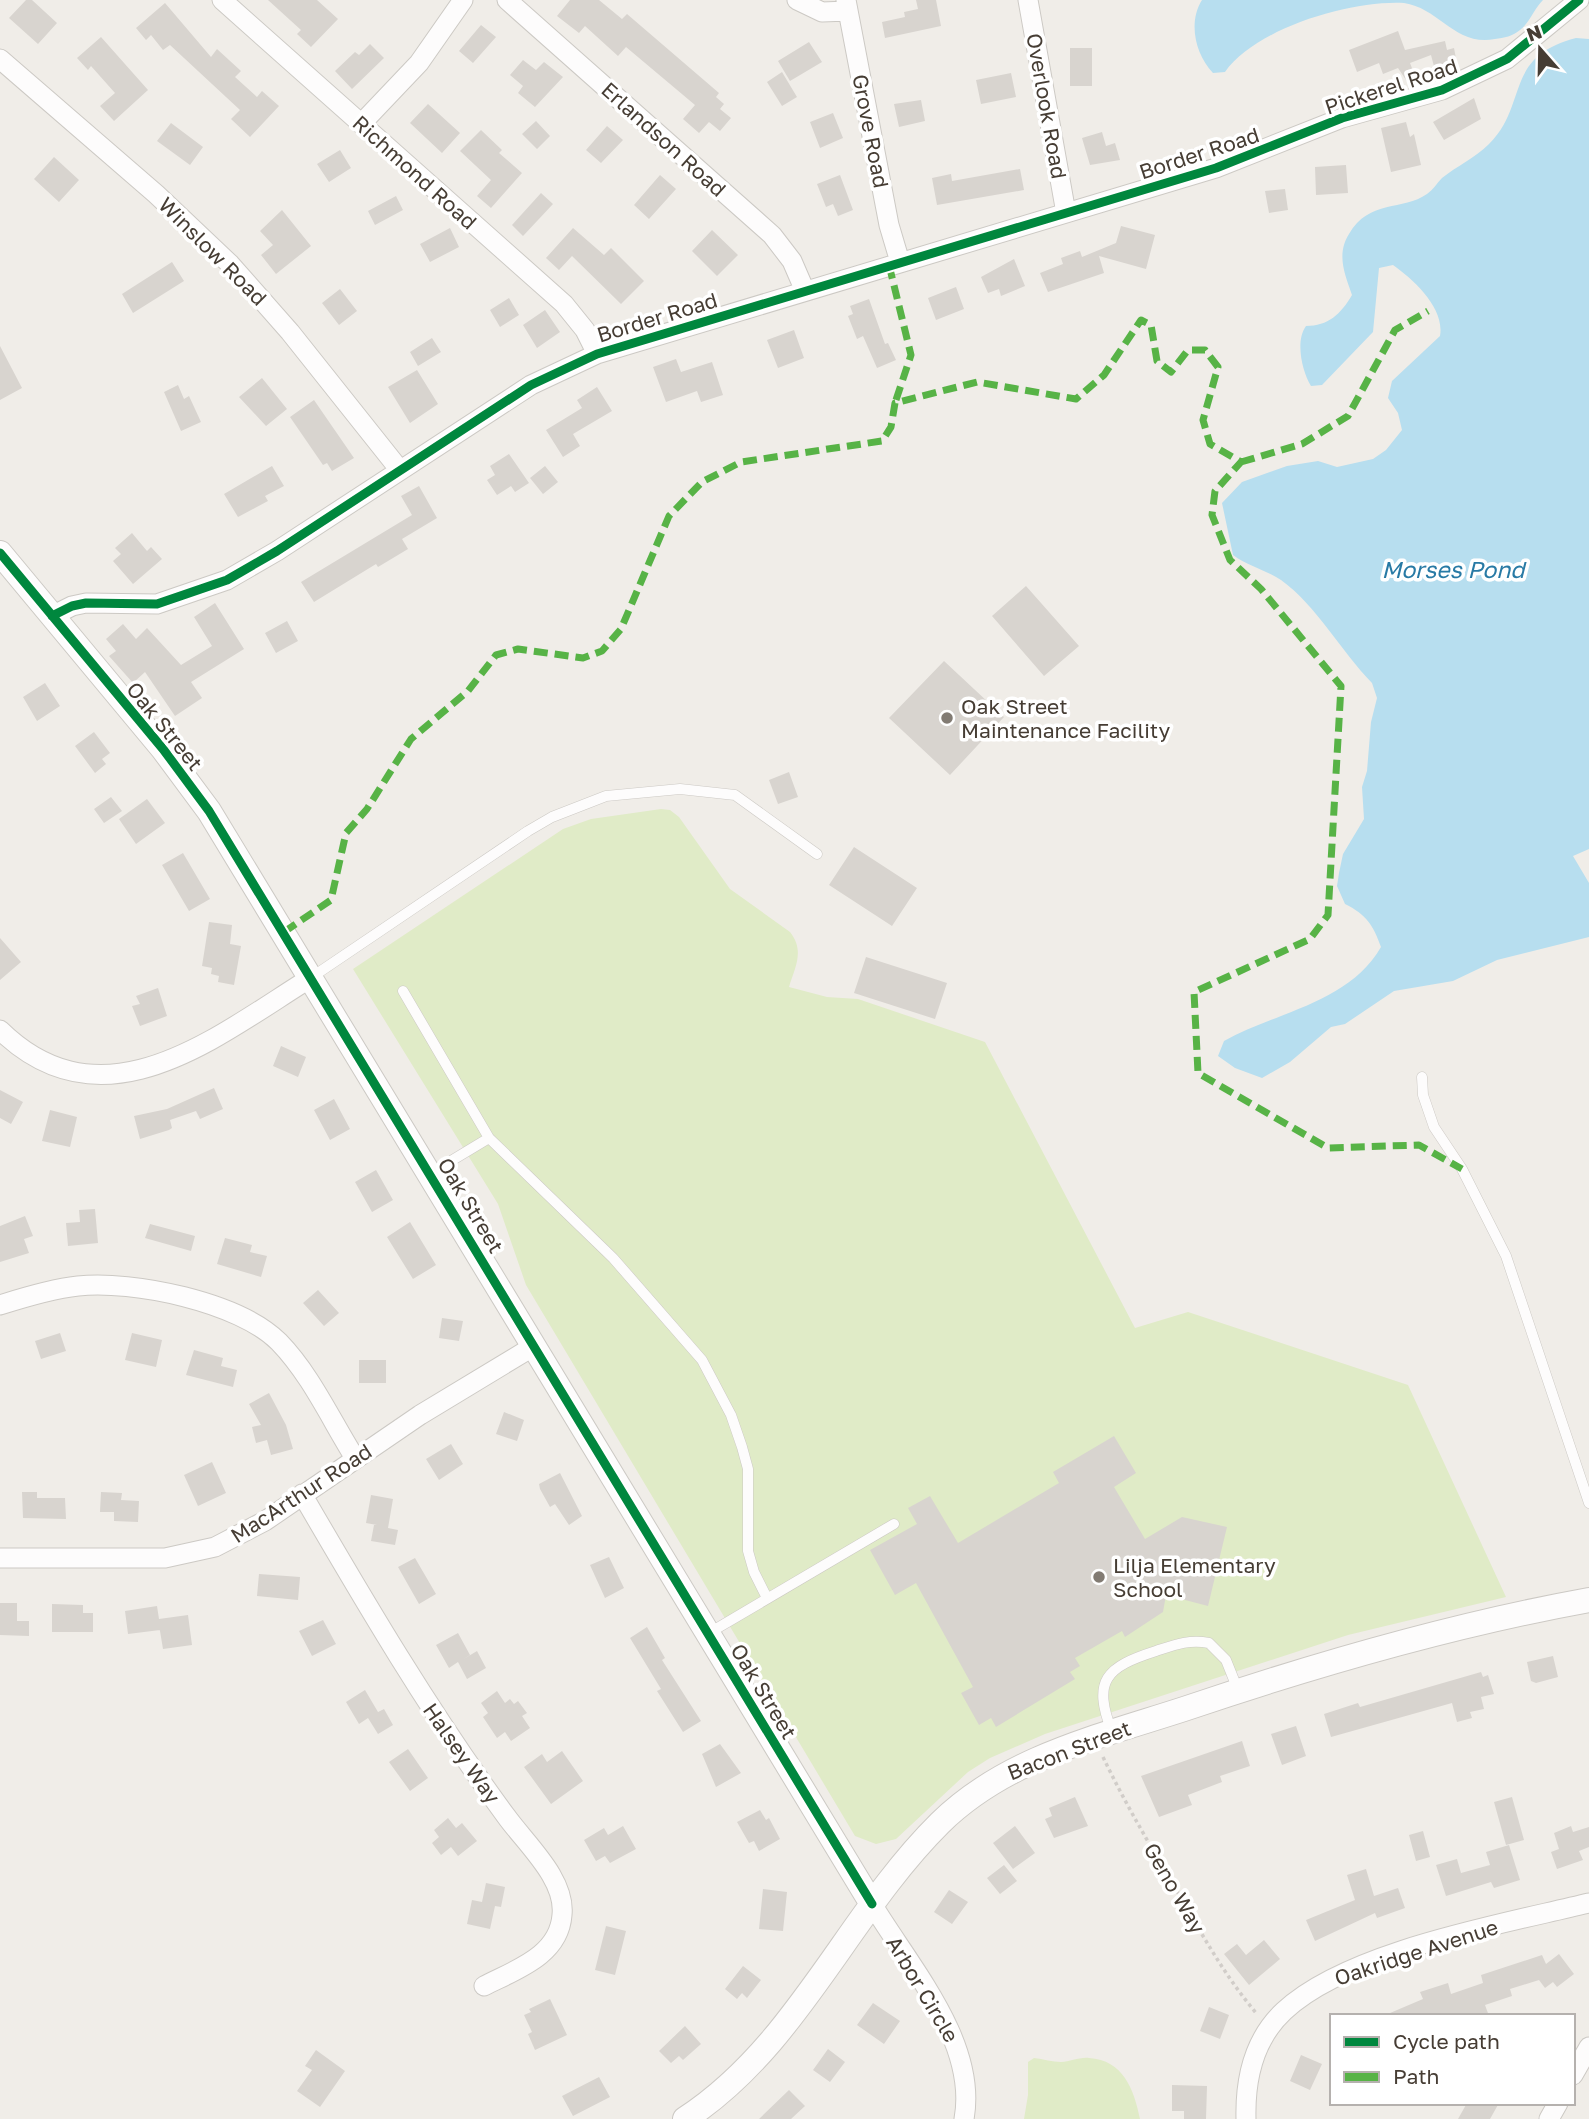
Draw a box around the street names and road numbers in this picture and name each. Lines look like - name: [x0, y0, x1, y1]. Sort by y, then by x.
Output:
- street label: Overlook Road: [1021, 31, 1073, 181]
- street label: Pickerel Road: [1321, 52, 1461, 120]
- street label: Grove Road: [847, 72, 895, 190]
- street label: Erlandson Road: [596, 76, 732, 202]
- street label: Richmond Road: [348, 109, 482, 235]
- street label: Border Road: [1136, 121, 1262, 185]
- street label: Winslow Road: [153, 191, 273, 311]
- street label: Border Road: [594, 286, 720, 348]
- street label: Oak Street: [121, 676, 209, 776]
- street label: Oak Street: [432, 1153, 510, 1257]
- street label: MacArthur Road: [226, 1438, 376, 1548]
- street label: Oak Street: [725, 1639, 803, 1743]
- street label: Halsey Way: [418, 1698, 506, 1809]
- street label: Bacon Street: [1004, 1715, 1134, 1785]
- street label: Geno Way: [1139, 1838, 1211, 1938]
- street label: Oakridge Avenue: [1331, 1913, 1501, 1991]
- street label: Arbor Circle: [881, 1931, 965, 2047]

